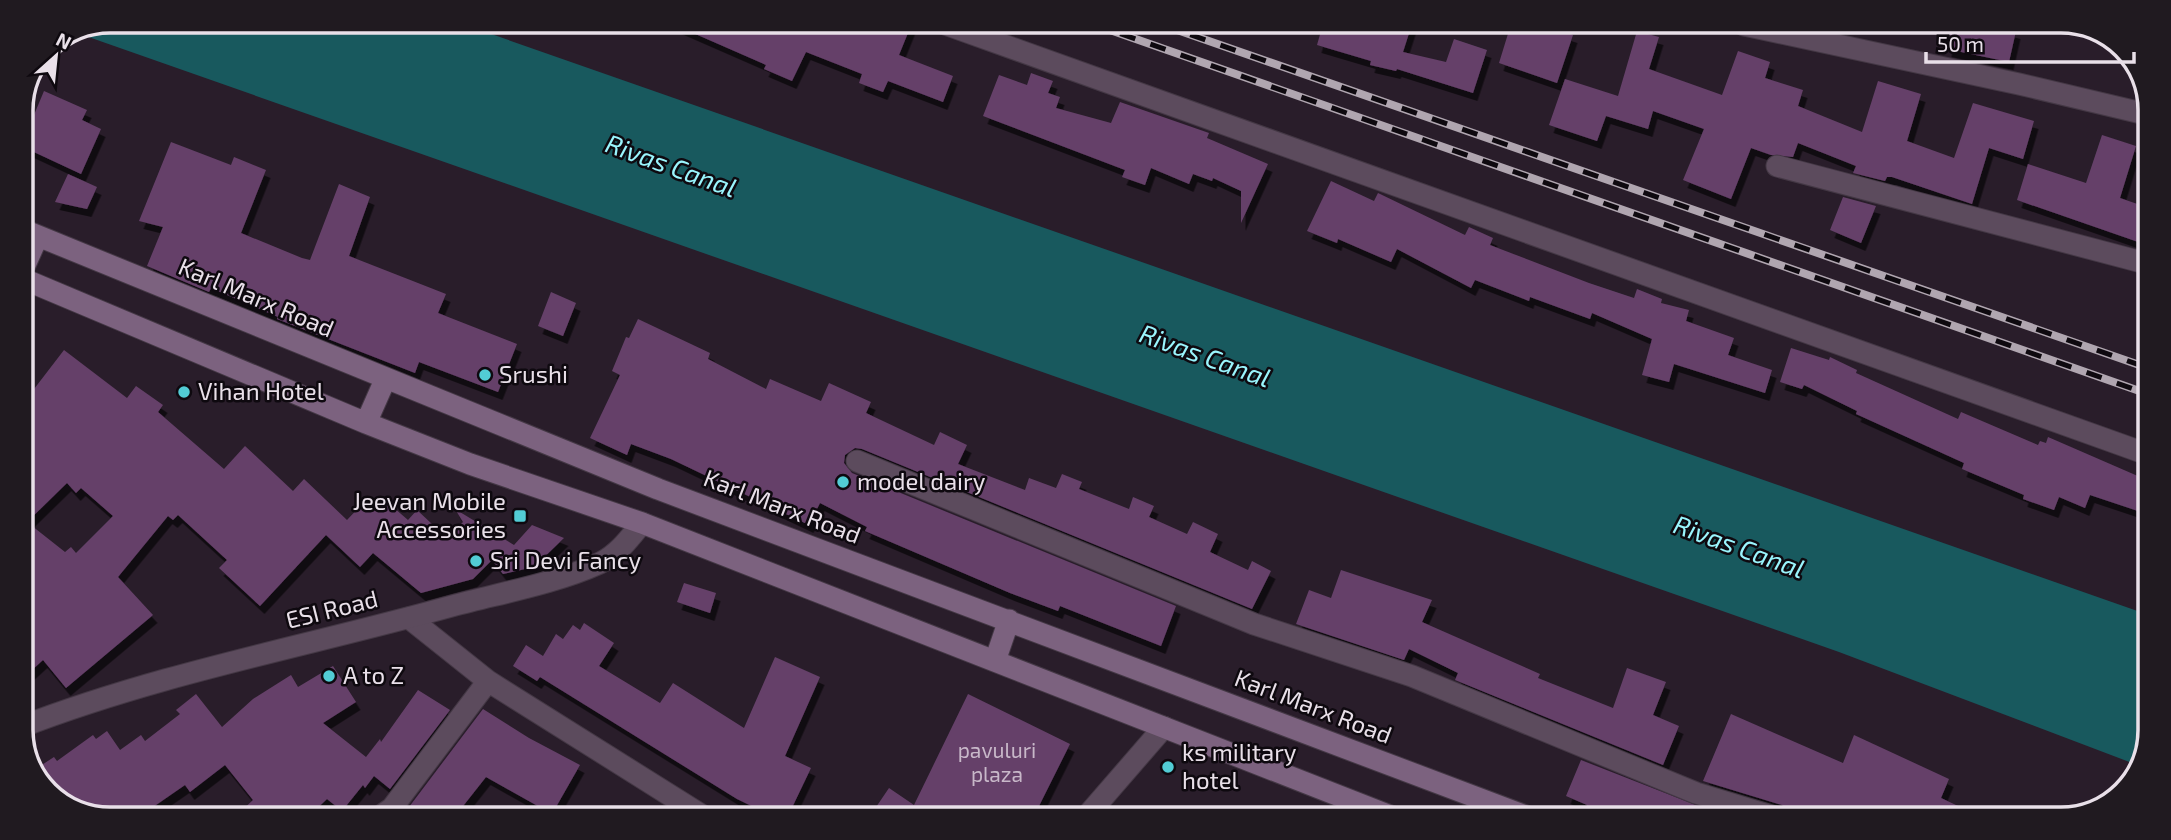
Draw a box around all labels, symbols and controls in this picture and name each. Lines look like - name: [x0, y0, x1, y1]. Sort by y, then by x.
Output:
- north arrow: [21, 21, 91, 91]
- scale bar: [1926, 21, 2134, 65]
- text: N: [53, 27, 75, 54]
- text: 50 m: [1937, 31, 1984, 56]
- water label: Rivas Canal: [602, 127, 741, 203]
- street label: Karl Marx Road: [175, 251, 339, 342]
- water label: Rivas Canal: [1136, 317, 1275, 393]
- place label: Srushi: [499, 359, 568, 388]
- marker: Srushi: [477, 367, 493, 383]
- place label: Vihan Hotel: [198, 376, 324, 405]
- marker: Vihan Hotel: [176, 384, 192, 400]
- street label: Karl Marx Road: [700, 462, 865, 549]
- place label: model dairy: [857, 466, 986, 495]
- marker: model dairy: [835, 474, 851, 490]
- place label: Jeevan Mobile Accessories: [353, 486, 506, 543]
- marker: Jeevan Mobile Accessories: [512, 508, 528, 524]
- water label: Rivas Canal: [1670, 508, 1809, 584]
- place label: Sri Devi Fancy: [490, 545, 641, 574]
- marker: Sri Devi Fancy: [468, 553, 484, 569]
- street label: ESI Road: [283, 583, 381, 634]
- place label: A to Z: [343, 660, 404, 689]
- street label: Karl Marx Road: [1231, 662, 1396, 749]
- marker: A to Z: [321, 668, 337, 684]
- house number: pavuluri plaza: [958, 737, 1036, 786]
- place label: ks military hotel: [1182, 737, 1297, 794]
- marker: ks military hotel: [1160, 759, 1176, 775]

